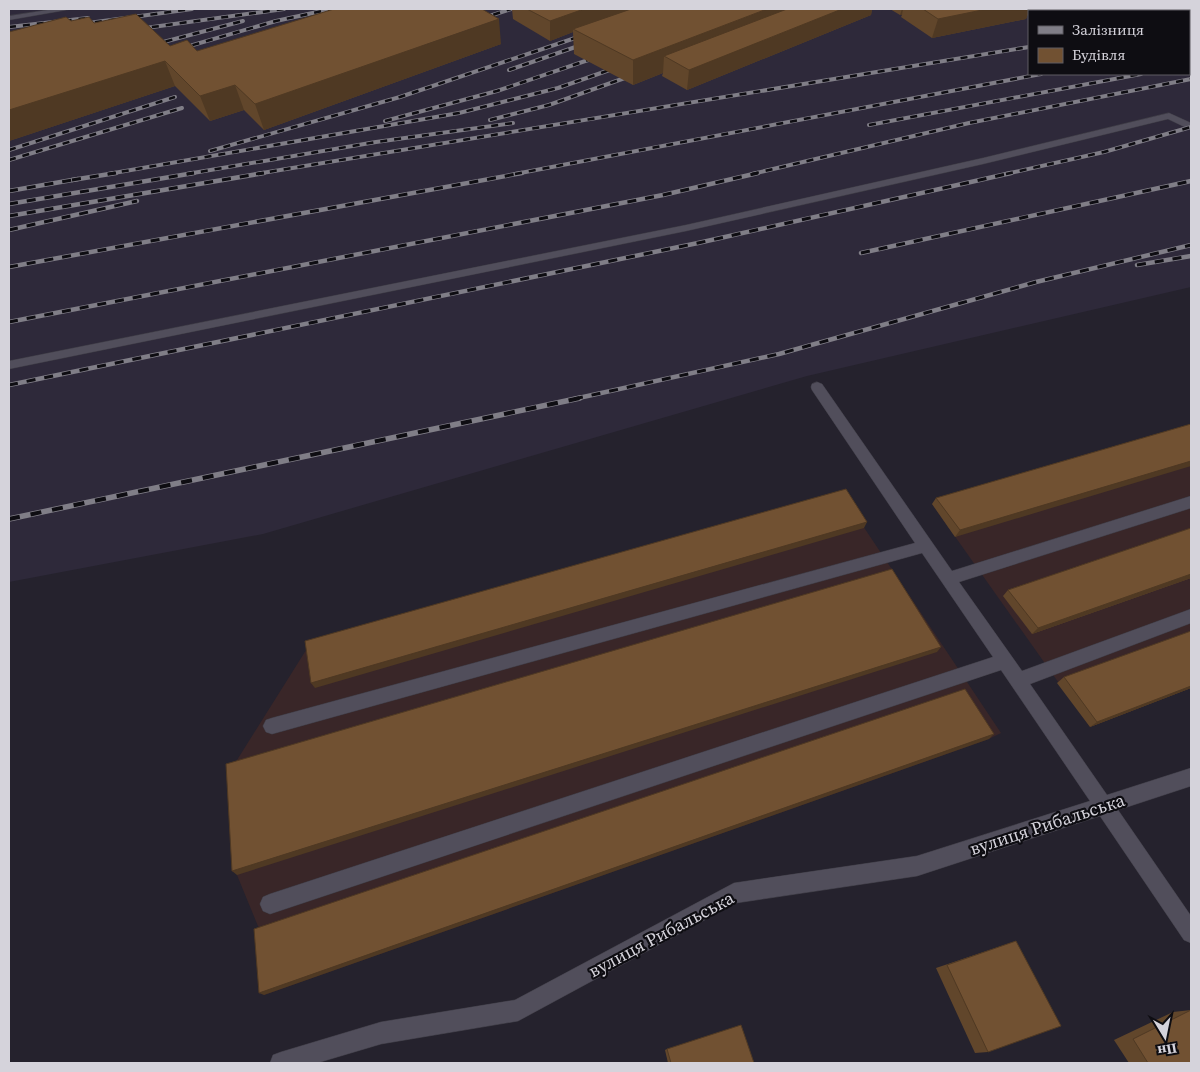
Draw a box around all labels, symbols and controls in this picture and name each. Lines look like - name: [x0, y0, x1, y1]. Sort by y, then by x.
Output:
- legend: [1028, 10, 1190, 75]
- text: Залізниця: [1072, 19, 1144, 40]
- text: Будівля: [1072, 44, 1125, 65]
- street label: вулиця Рибальська: [966, 787, 1128, 861]
- street label: вулиця Рибальська: [584, 885, 739, 983]
- north arrow: [1140, 1012, 1190, 1062]
- text: Пн: [1156, 1038, 1179, 1061]

